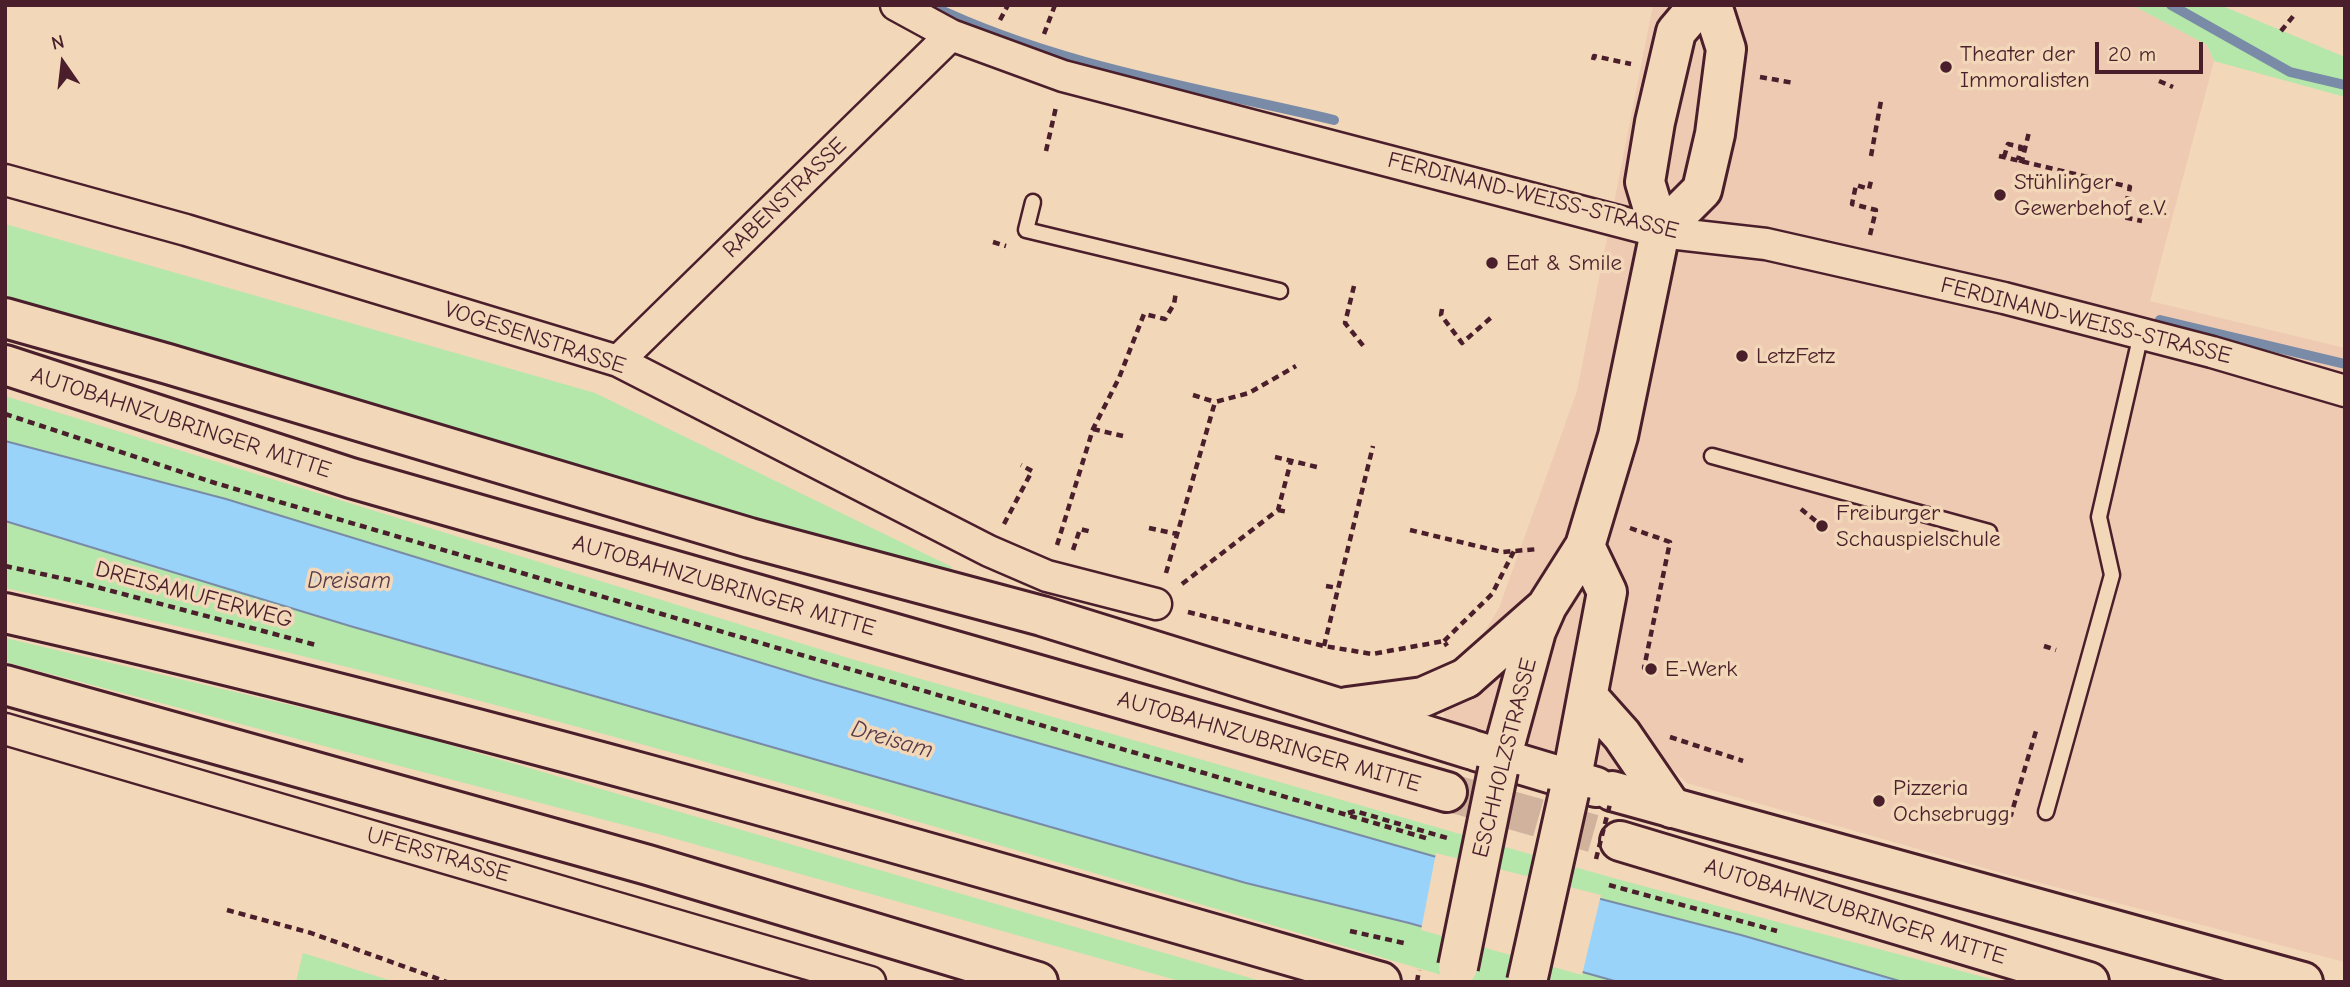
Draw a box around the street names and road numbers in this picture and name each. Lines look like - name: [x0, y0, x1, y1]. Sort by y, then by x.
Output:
- street label: RABENSTRASSE: [717, 132, 853, 264]
- street label: FERDINAND-WEISS-STRASSE: [1385, 146, 1681, 246]
- street label: FERDINAND-WEISS-STRASSE: [1938, 271, 2234, 371]
- street label: VOGESENSTRASSE: [441, 296, 629, 380]
- street label: AUTOBAHNZUBRINGER MITTE: [27, 361, 335, 485]
- street label: AUTOBAHNZUBRINGER MITTE: [569, 529, 879, 643]
- street label: DREISAMUFERWEG: [92, 555, 296, 635]
- street label: ESCHHOLZSTRASSE: [1467, 655, 1543, 861]
- street label: AUTOBAHNZUBRINGER MITTE: [1114, 685, 1424, 799]
- street label: UFERSTRASSE: [363, 821, 513, 889]
- street label: AUTOBAHNZUBRINGER MITTE: [1701, 853, 2009, 971]

